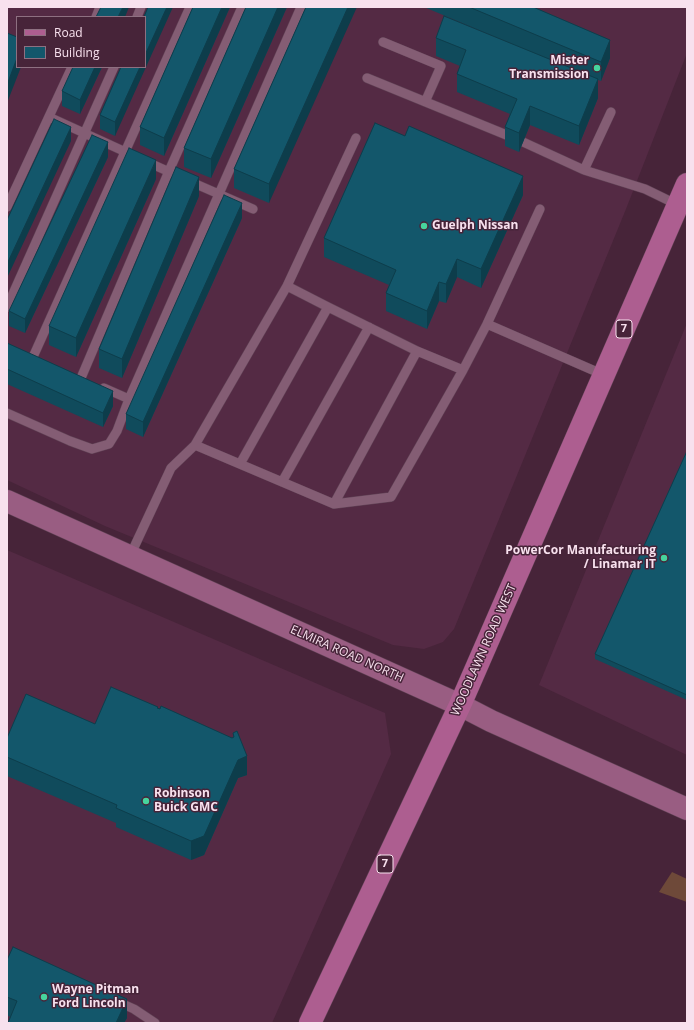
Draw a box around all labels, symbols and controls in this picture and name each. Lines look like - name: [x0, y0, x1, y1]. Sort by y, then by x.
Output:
- legend: [16, 16, 146, 68]
- text: Road: [54, 24, 83, 41]
- text: Building: [54, 44, 99, 61]
- place label: Mister Transmission: [509, 54, 589, 82]
- marker: Mister Transmission: [592, 63, 602, 73]
- place label: Guelph Nissan: [432, 219, 518, 233]
- marker: Guelph Nissan: [419, 221, 429, 231]
- road number: 7: [616, 320, 632, 338]
- place label: PowerCor Manufacturing / Linamar IT: [505, 544, 656, 572]
- marker: PowerCor Manufacturing / Linamar IT: [659, 553, 669, 563]
- street label: WOODLAWN ROAD WEST: [448, 582, 520, 718]
- street label: ELMIRA ROAD NORTH: [288, 622, 406, 686]
- place label: Robinson Buick GMC: [154, 787, 218, 815]
- marker: Robinson Buick GMC: [141, 796, 151, 806]
- road number: 7: [377, 855, 393, 873]
- place label: Wayne Pitman Ford Lincoln: [52, 983, 139, 1011]
- marker: Wayne Pitman Ford Lincoln: [39, 992, 49, 1002]

